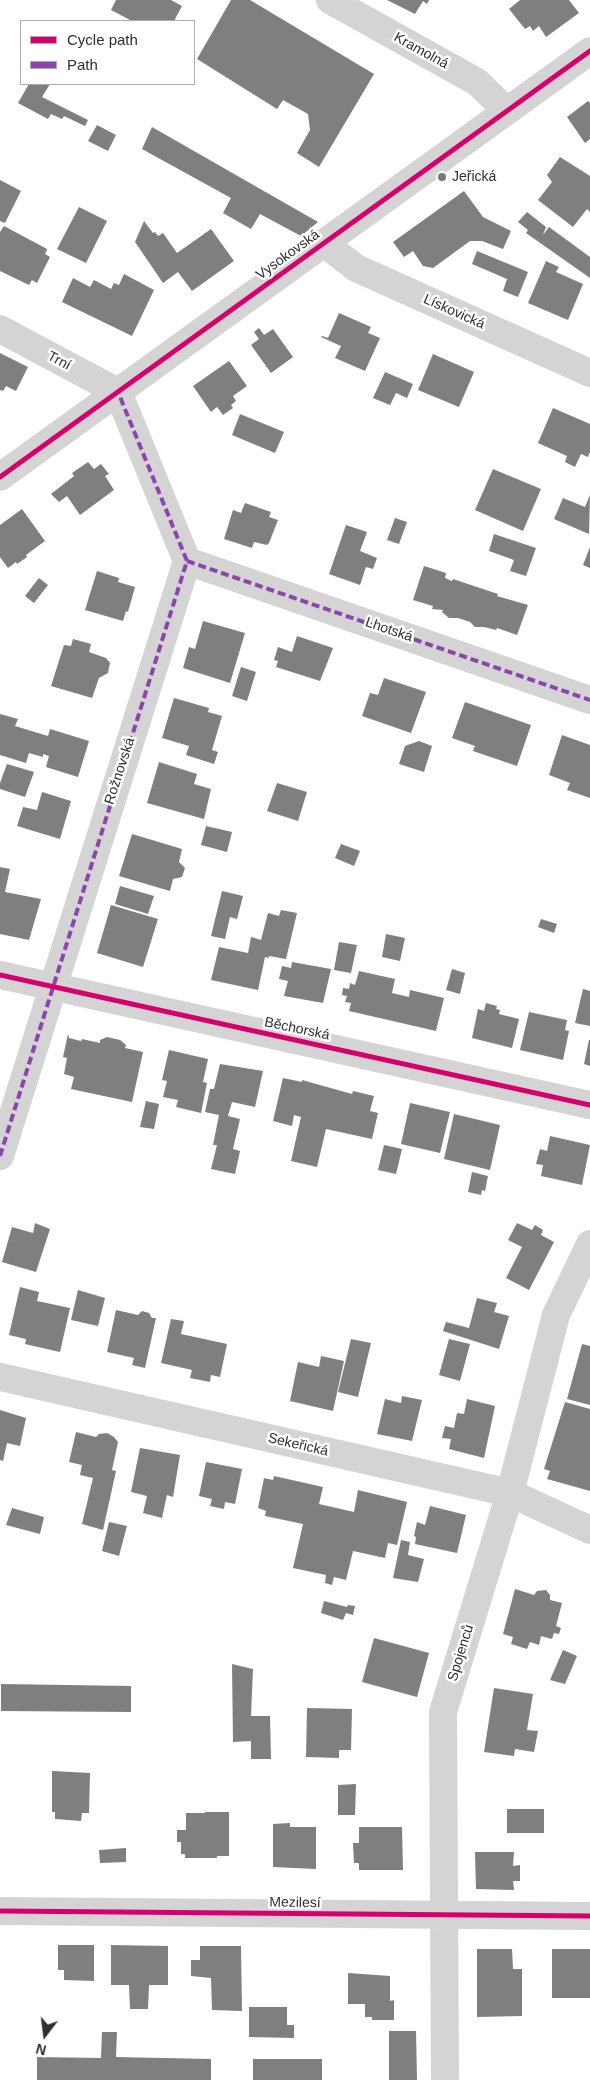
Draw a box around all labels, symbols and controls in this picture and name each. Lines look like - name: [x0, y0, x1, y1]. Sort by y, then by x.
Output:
- legend: [20, 20, 195, 85]
- street label: Kramolná: [391, 29, 451, 73]
- text: Cycle path: [67, 31, 138, 48]
- text: Path: [67, 56, 98, 73]
- place label: Jeřická: [452, 169, 496, 185]
- marker: Jeřická: [436, 171, 448, 183]
- street label: Vysokovská: [253, 226, 323, 284]
- street label: Lískovická: [421, 291, 487, 333]
- street label: Trní: [44, 348, 74, 374]
- street label: Lhotská: [363, 614, 415, 646]
- street label: Rožnovská: [101, 735, 139, 807]
- street label: Běchorská: [263, 1014, 331, 1044]
- street label: Sekeřická: [266, 1430, 330, 1460]
- street label: Spojenců: [444, 1623, 478, 1683]
- street label: Mezilesí: [269, 1894, 321, 1912]
- north arrow: [20, 2010, 70, 2060]
- text: N: [34, 2040, 48, 2059]

